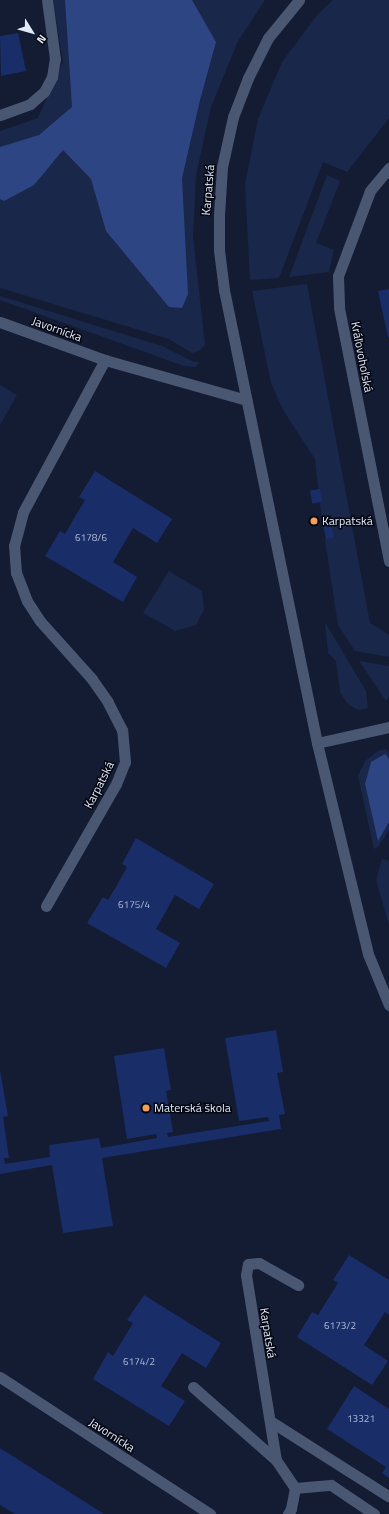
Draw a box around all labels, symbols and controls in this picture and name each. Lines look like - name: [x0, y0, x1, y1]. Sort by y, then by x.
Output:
- north arrow: [12, 12, 52, 52]
- text: N: [33, 31, 50, 47]
- street label: Karpatská: [199, 164, 217, 216]
- street label: Javornícka: [30, 313, 84, 345]
- street label: Kráľovohoľská: [348, 320, 376, 394]
- place label: Karpatská: [322, 514, 373, 528]
- marker: Karpatská: [309, 516, 319, 526]
- house number: 6178/6: [75, 532, 107, 544]
- street label: Karpatská: [81, 759, 117, 811]
- house number: 6175/4: [118, 899, 150, 911]
- place label: Materská škola: [154, 1101, 231, 1115]
- marker: Materská škola: [141, 1103, 151, 1113]
- street label: Karpatská: [257, 1307, 279, 1359]
- house number: 6173/2: [324, 1320, 356, 1332]
- house number: 6174/2: [123, 1356, 155, 1368]
- house number: 13321: [347, 1413, 375, 1425]
- street label: Javornícka: [86, 1415, 138, 1455]

